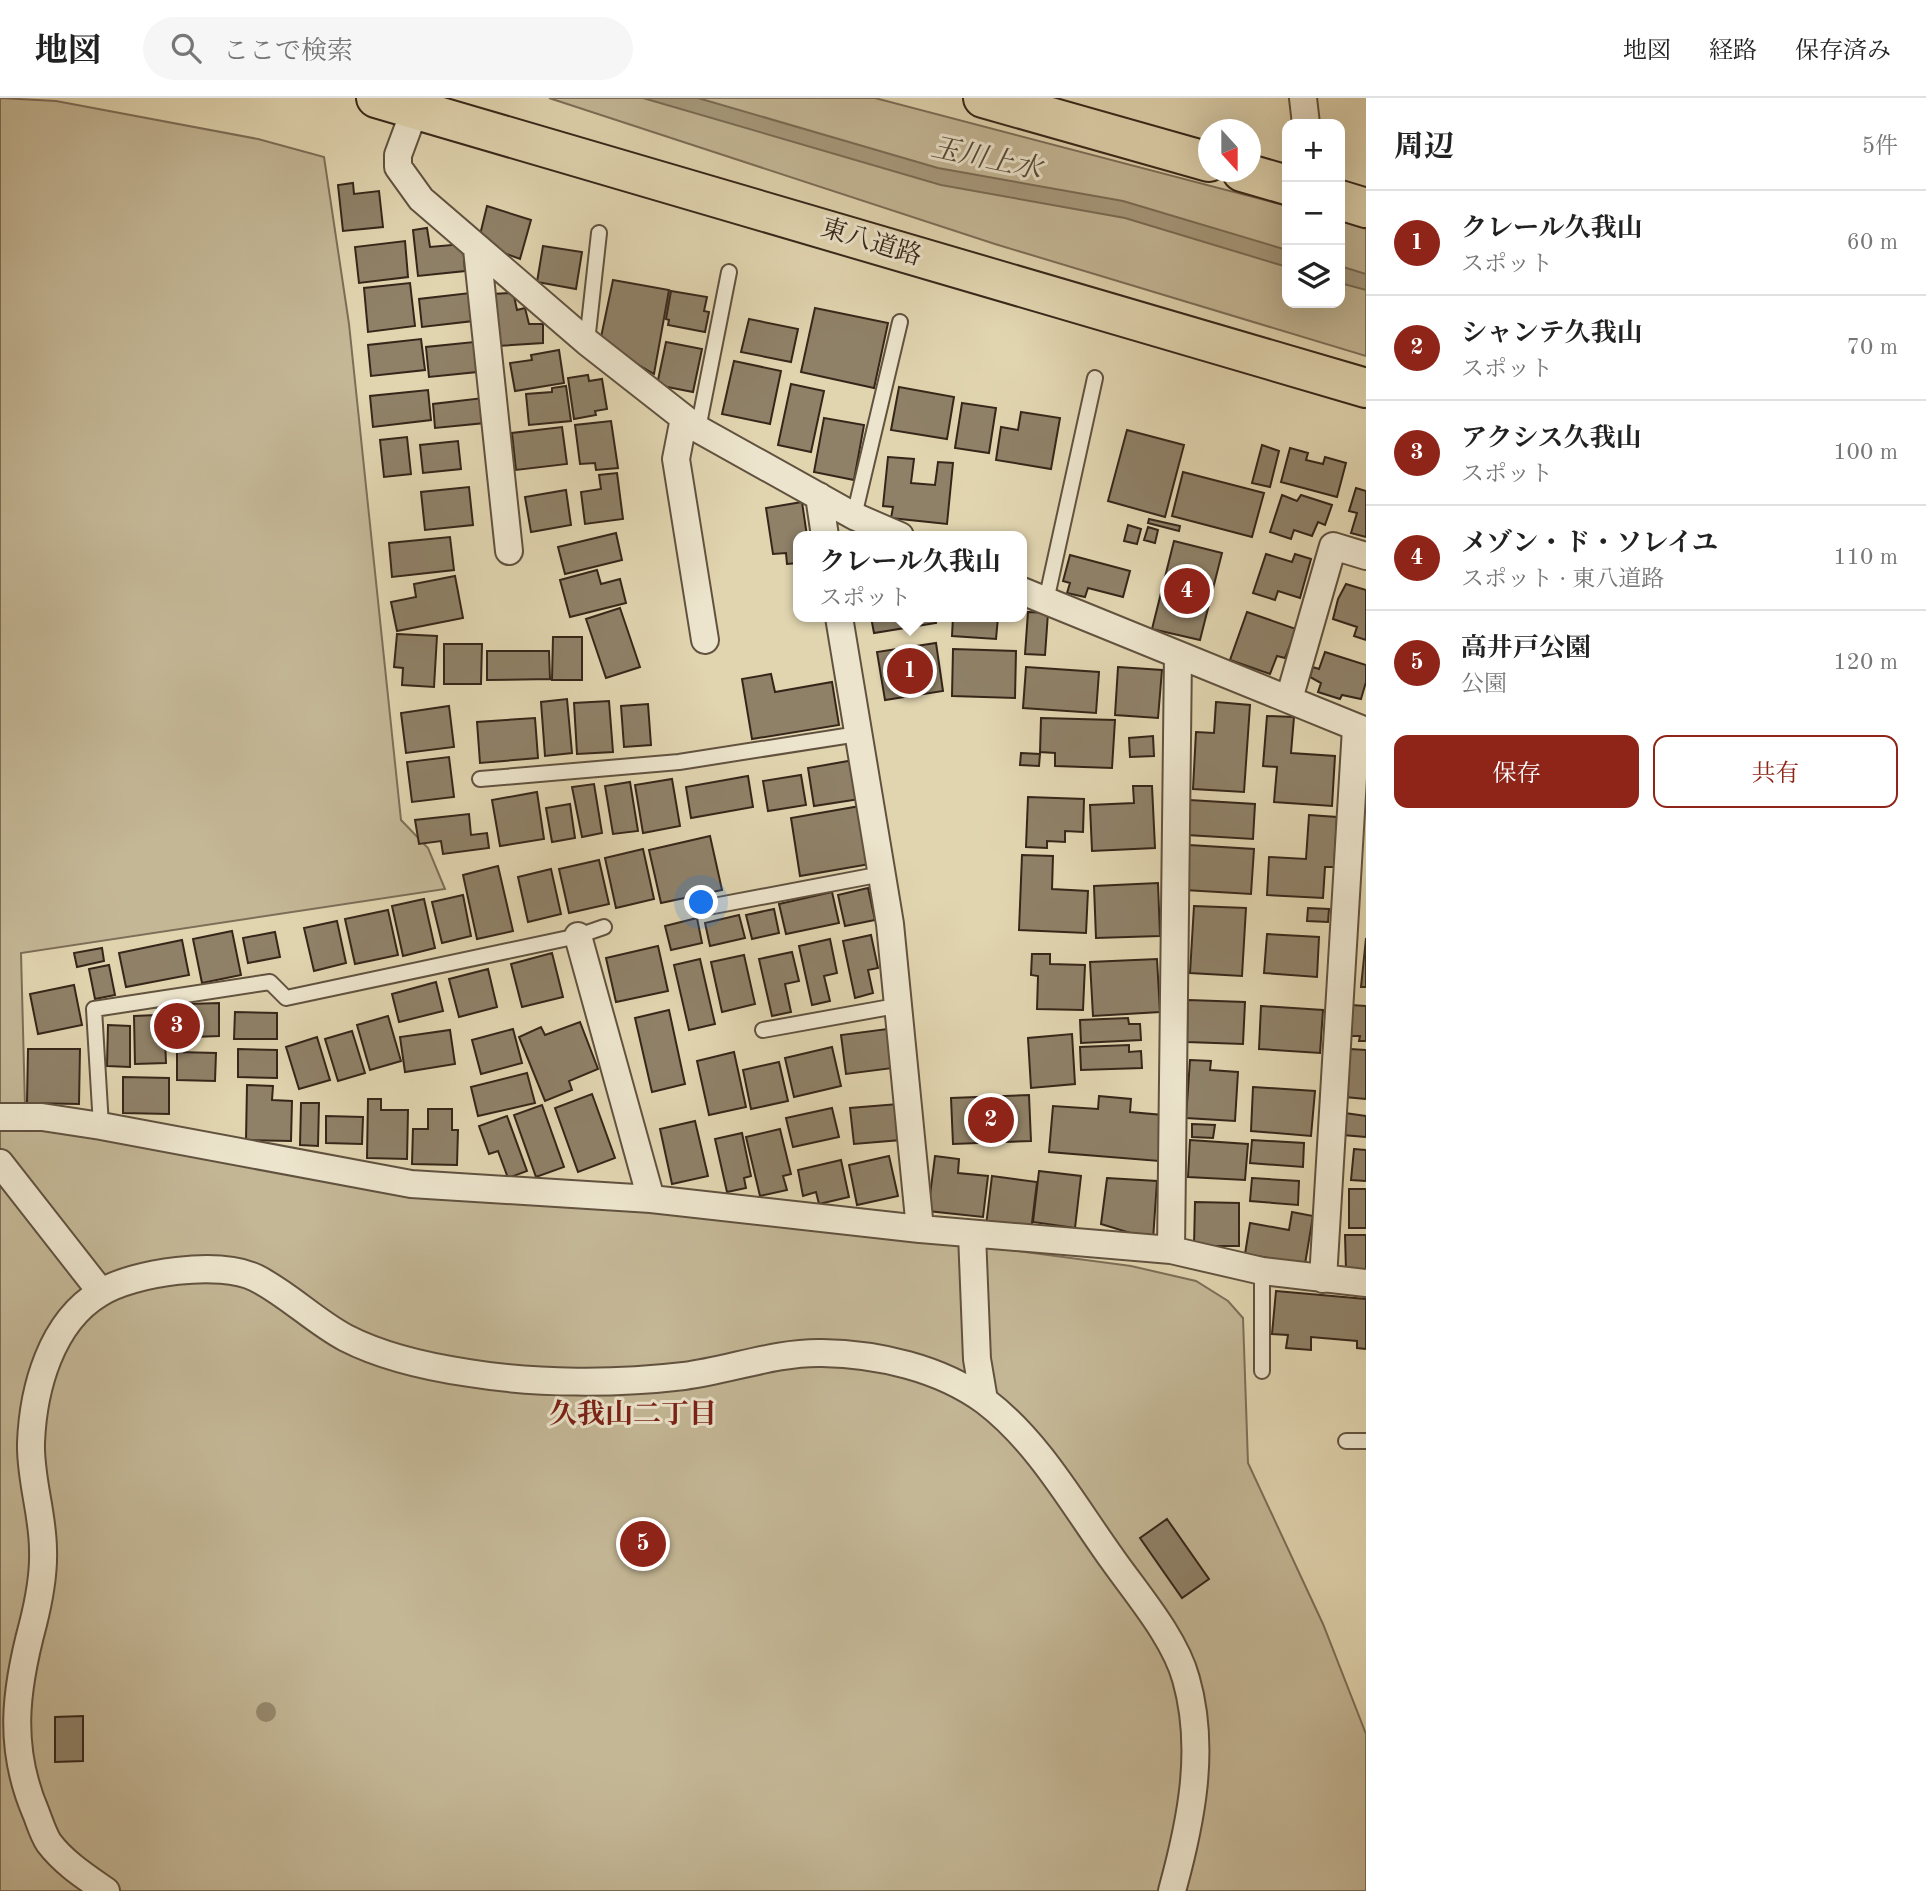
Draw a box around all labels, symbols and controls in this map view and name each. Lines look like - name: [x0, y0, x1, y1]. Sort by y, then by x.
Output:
- search box: [143, 17, 633, 80]
- icon: search: [167, 29, 205, 67]
- text: 地図: [35, 36, 101, 69]
- text: ここで検索: [223, 39, 353, 65]
- text: 地図: [1623, 40, 1671, 64]
- text: 経路: [1709, 40, 1757, 64]
- text: 保存済み: [1795, 40, 1891, 64]
- north arrow: [1198, 119, 1261, 182]
- map controls: [1282, 119, 1345, 308]
- button: +: [1282, 119, 1345, 182]
- water label: 玉川上水: [928, 132, 1047, 186]
- text: 周辺: [1394, 133, 1454, 163]
- text: 5件: [1862, 135, 1898, 158]
- button: −: [1282, 182, 1345, 245]
- street label: 東八道路: [817, 213, 925, 271]
- text: クレール久我山: [1461, 216, 1642, 242]
- text: 1: [1410, 231, 1424, 254]
- text: 60 m: [1847, 231, 1898, 254]
- button: layers: [1282, 245, 1345, 308]
- text: スポット: [1461, 253, 1553, 276]
- text: シャンテ久我山: [1461, 321, 1642, 347]
- text: 2: [1410, 336, 1424, 359]
- text: 70 m: [1847, 336, 1898, 359]
- text: スポット: [1461, 358, 1553, 381]
- text: アクシス久我山: [1461, 426, 1641, 452]
- text: 3: [1410, 441, 1424, 464]
- text: 100 m: [1833, 441, 1898, 464]
- text: スポット: [1461, 463, 1553, 486]
- popup: [793, 531, 1027, 622]
- text: メゾン・ド・ソレイユ: [1461, 531, 1718, 557]
- text: 4: [1410, 546, 1424, 569]
- text: 110 m: [1833, 546, 1898, 569]
- text: クレール久我山: [819, 550, 1001, 576]
- pin: 4: [1164, 565, 1210, 617]
- text: スポット · 東八道路: [1461, 568, 1664, 591]
- text: スポット: [819, 587, 911, 610]
- text: 高井戸公園: [1461, 636, 1591, 662]
- pin: 1: [887, 645, 933, 697]
- text: 5: [1410, 651, 1424, 674]
- text: 120 m: [1833, 651, 1898, 674]
- text: 公園: [1461, 673, 1507, 696]
- button: 保存: [1394, 735, 1639, 808]
- button: 共有: [1653, 735, 1898, 808]
- your location: [684, 885, 718, 919]
- pin: 3: [154, 1000, 200, 1052]
- pin: 2: [968, 1094, 1014, 1146]
- district label: 久我山二丁目: [549, 1399, 717, 1430]
- pin: 5: [620, 1518, 666, 1570]

